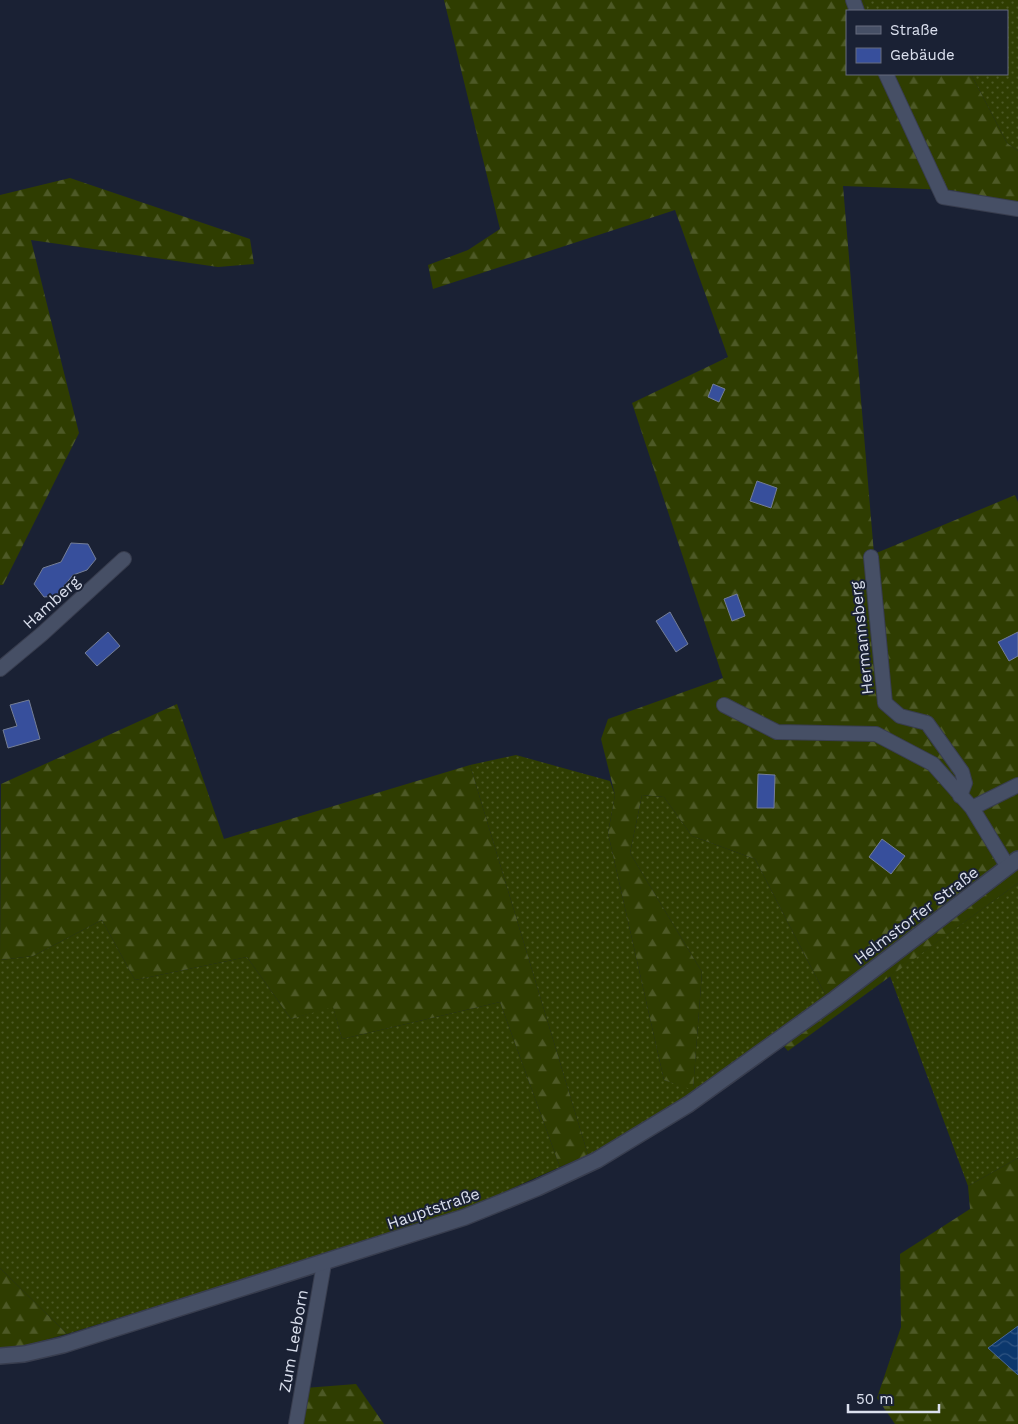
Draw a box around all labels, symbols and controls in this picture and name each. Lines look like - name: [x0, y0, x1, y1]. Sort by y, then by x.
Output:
- legend: [846, 10, 1008, 75]
- text: Straße: [890, 21, 938, 39]
- text: Gebäude: [890, 46, 955, 64]
- street label: Hamberg: [19, 572, 84, 633]
- street label: Hermannsberg: [846, 580, 877, 696]
- street label: Helmstorfer Straße: [850, 862, 982, 968]
- street label: Hauptstraße: [384, 1184, 482, 1233]
- street label: Zum Leeborn: [275, 1288, 312, 1394]
- scale bar: [848, 1382, 939, 1414]
- text: 50 m: [856, 1390, 893, 1408]

